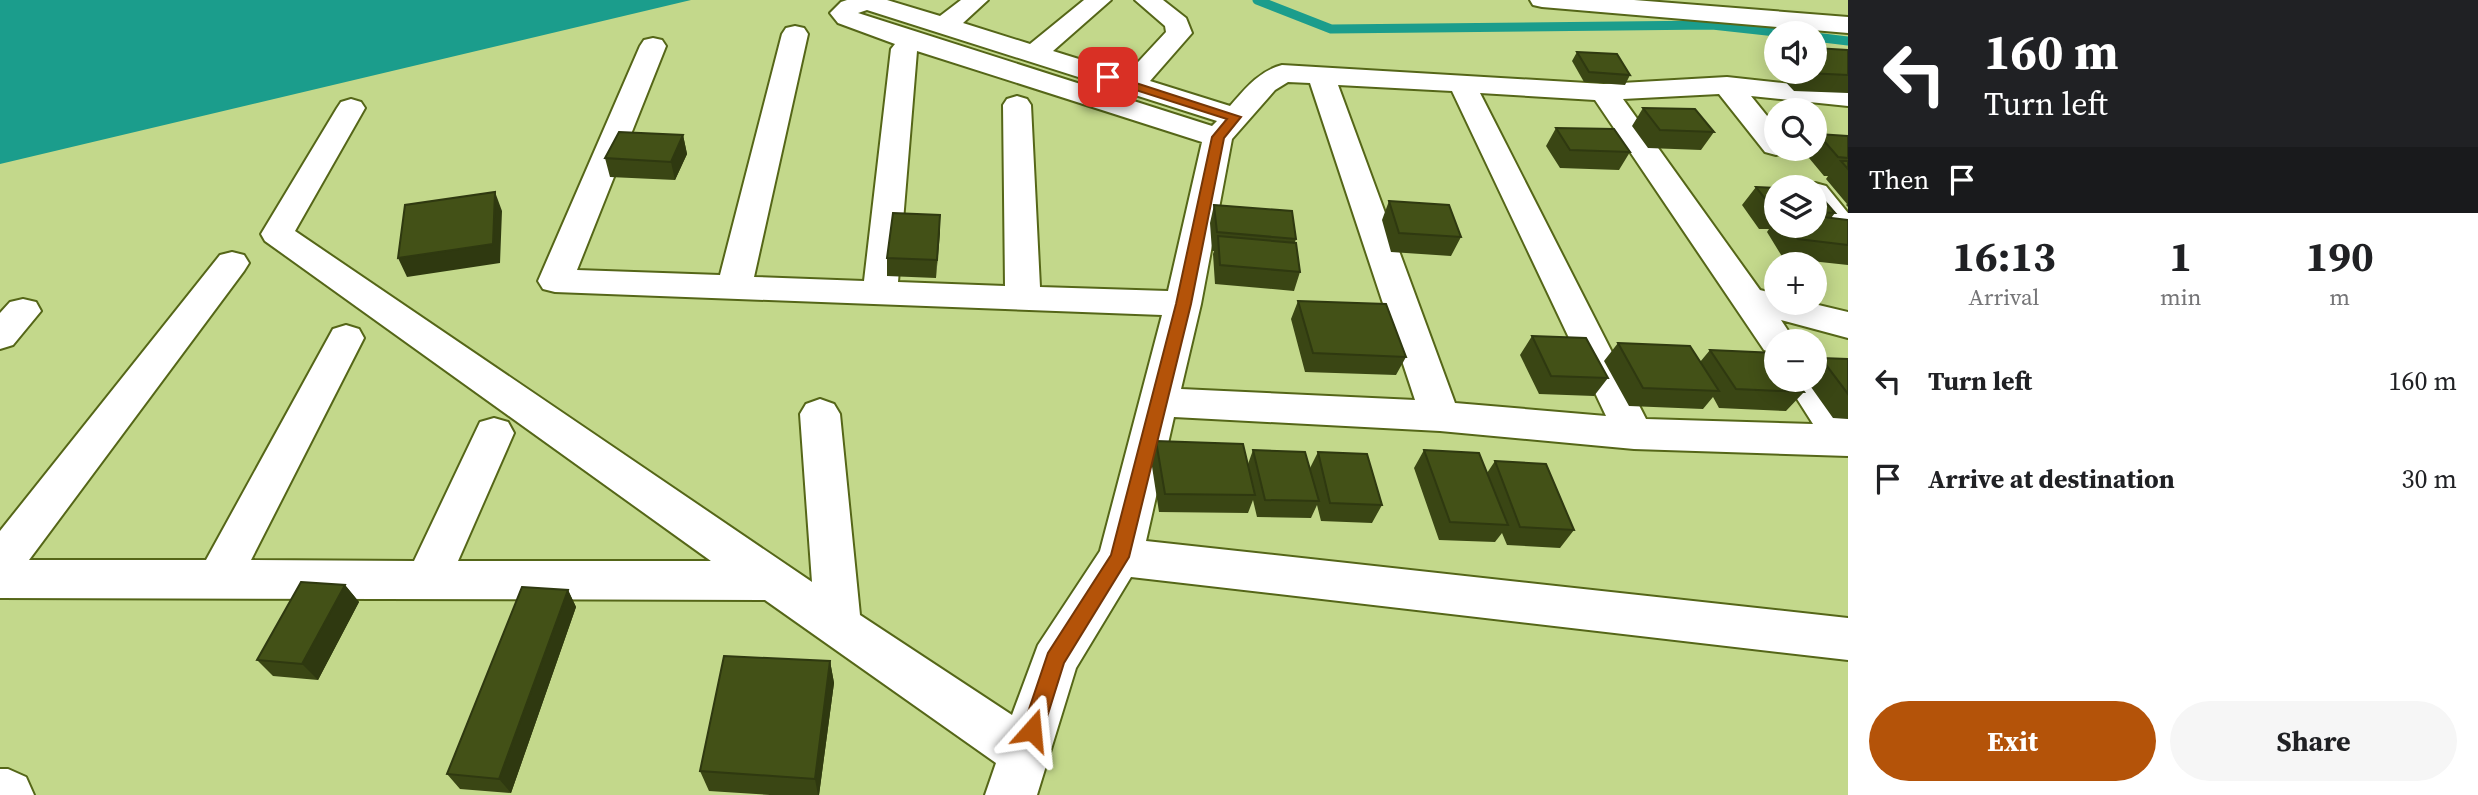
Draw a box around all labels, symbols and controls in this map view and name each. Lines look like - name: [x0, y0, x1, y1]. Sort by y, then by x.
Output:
- text: 160 m: [1984, 18, 2119, 85]
- map controls: [1764, 21, 1827, 392]
- button: sound: [1764, 21, 1827, 84]
- icon: left: [1869, 28, 1960, 119]
- pin: [1078, 47, 1138, 107]
- icon: arrive: [1089, 58, 1127, 96]
- text: Turn left: [1984, 82, 2108, 126]
- button: search: [1764, 98, 1827, 161]
- icon: arrive: [1943, 161, 1981, 199]
- text: Then: [1869, 162, 1929, 198]
- button: layers: [1764, 175, 1827, 238]
- text: 16:13: [1952, 227, 2056, 285]
- text: 1: [2169, 227, 2192, 285]
- text: 190: [2306, 227, 2374, 285]
- button: +: [1764, 252, 1827, 315]
- text: Arrival: [1968, 281, 2039, 313]
- text: min: [2160, 281, 2201, 313]
- text: m: [2329, 281, 2350, 313]
- button: −: [1764, 329, 1827, 392]
- icon: left: [1869, 362, 1907, 400]
- text: Turn left: [1928, 363, 2032, 399]
- text: 160 m: [2389, 363, 2457, 399]
- icon: arrive: [1869, 460, 1907, 498]
- text: Arrive at destination: [1928, 461, 2175, 497]
- text: 30 m: [2402, 461, 2457, 497]
- position arrow: [995, 693, 1069, 767]
- button: Exit: [1869, 701, 2156, 781]
- button: Share: [2170, 701, 2457, 781]

